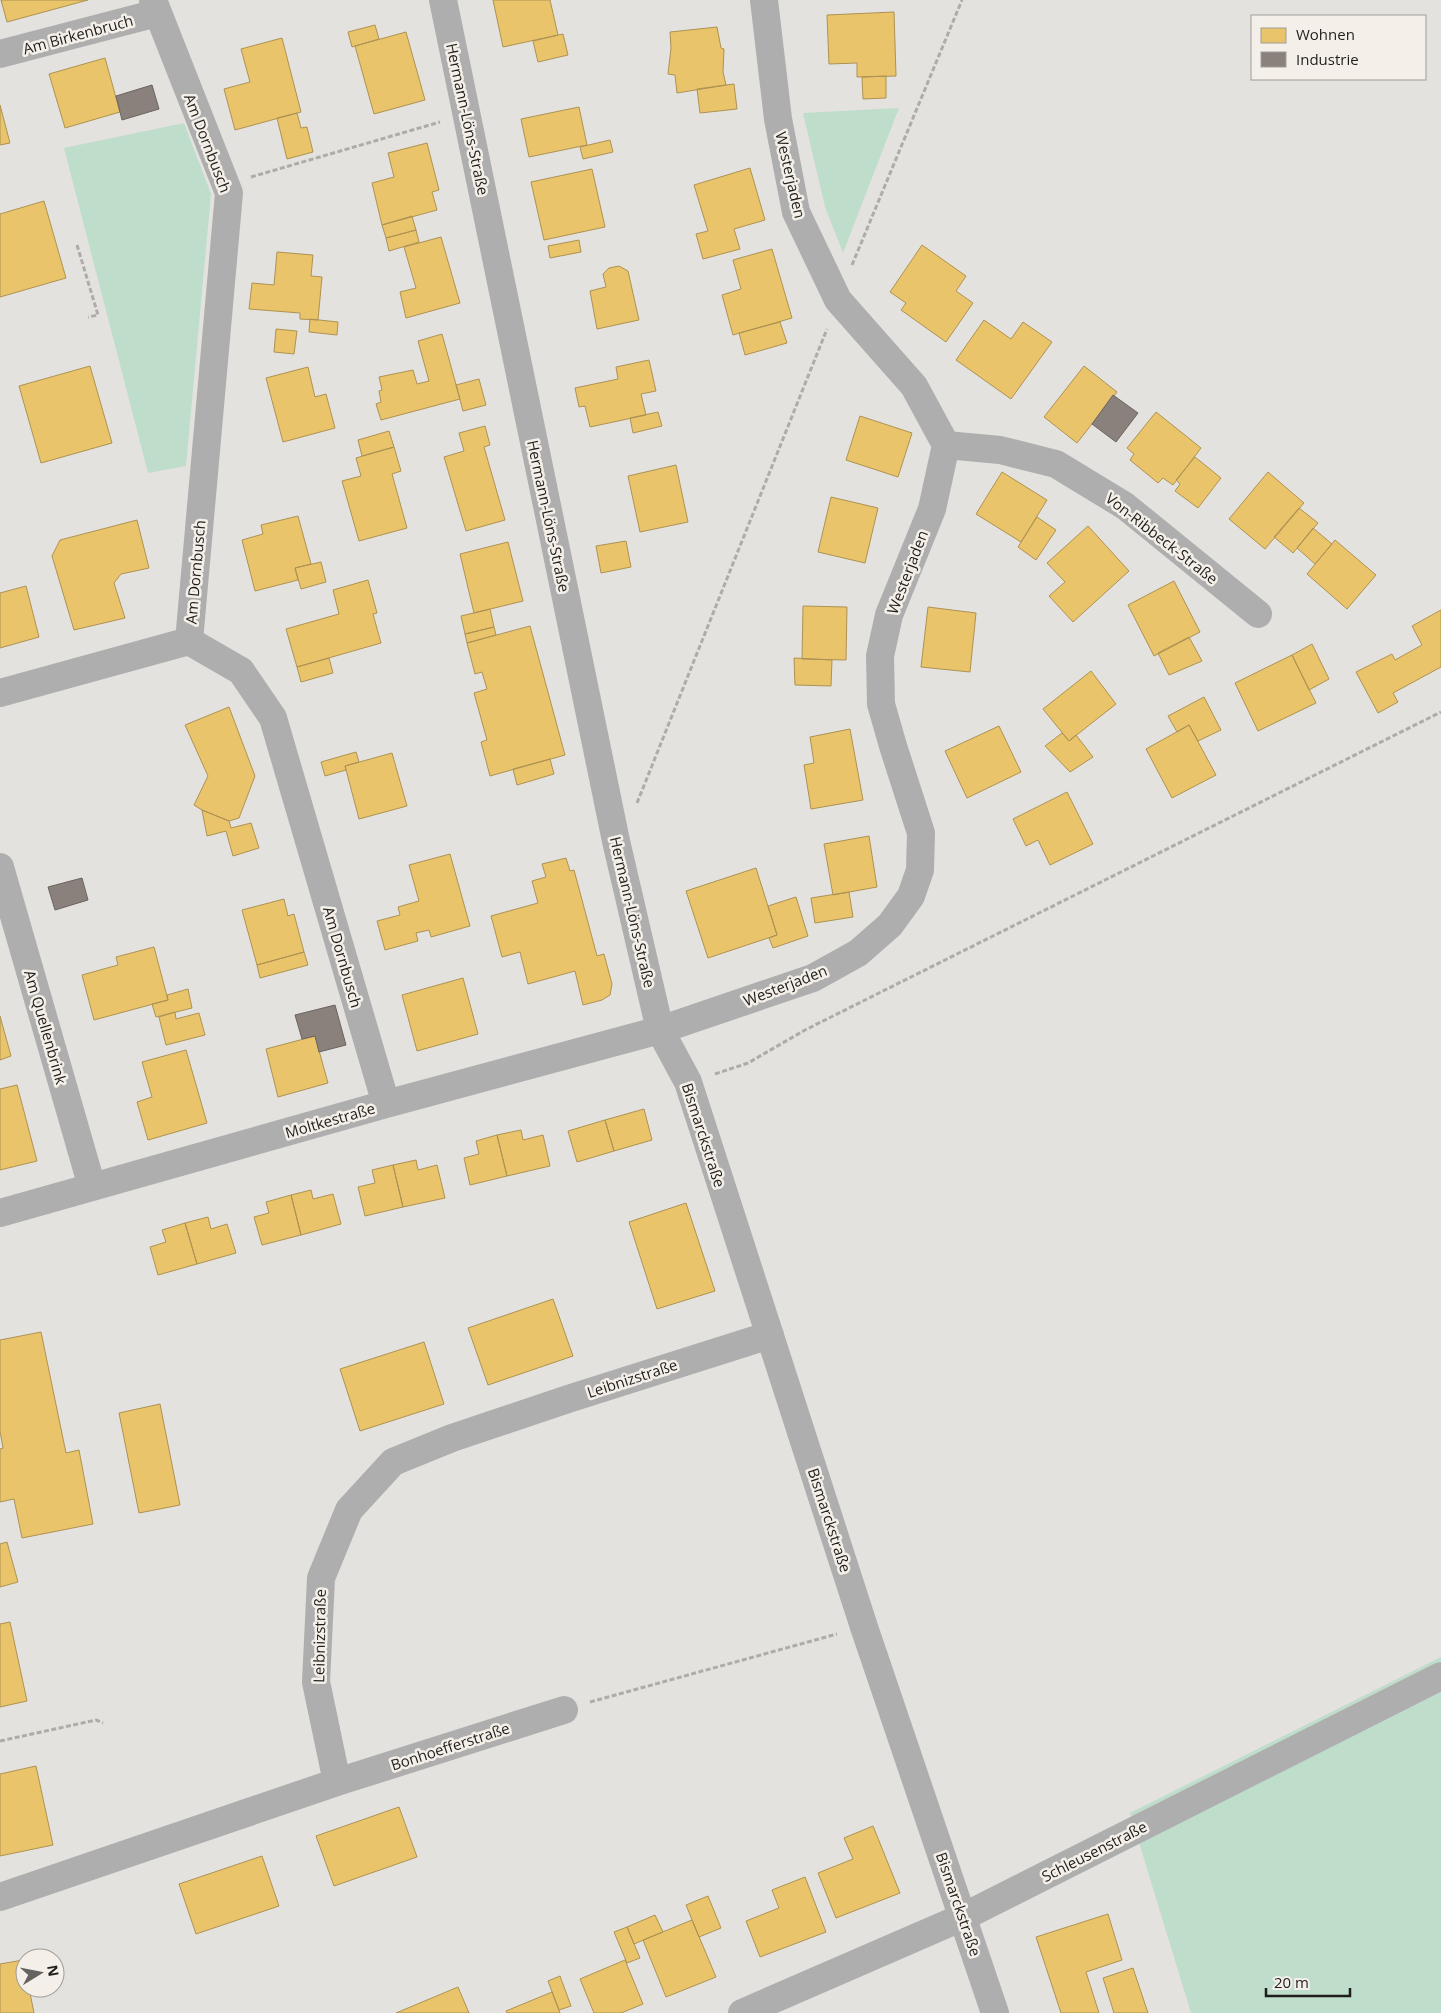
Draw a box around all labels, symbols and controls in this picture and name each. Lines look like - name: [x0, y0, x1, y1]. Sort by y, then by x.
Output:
- street label: Am Birkenbruch: [21, 10, 135, 58]
- legend: [1251, 15, 1426, 80]
- text: Wohnen: [1296, 24, 1355, 44]
- street label: Hermann-Löns-Straße: [442, 41, 494, 197]
- text: Industrie: [1296, 49, 1359, 69]
- street label: Am Dornbusch: [180, 91, 236, 195]
- street label: Westerjaden: [771, 130, 811, 220]
- street label: Hermann-Löns-Straße: [523, 438, 575, 594]
- street label: Von-Ribbeck-Straße: [1102, 488, 1222, 588]
- street label: Am Dornbusch: [180, 519, 210, 625]
- street label: Westerjaden: [882, 527, 932, 617]
- street label: Hermann-Löns-Straße: [606, 834, 660, 990]
- street label: Am Dornbusch: [319, 904, 367, 1010]
- street label: Westerjaden: [740, 960, 830, 1010]
- street label: Am Quellenbrink: [20, 968, 72, 1087]
- street label: Bismarckstraße: [678, 1080, 730, 1190]
- street label: Moltkestraße: [283, 1098, 377, 1142]
- street label: Leibnizstraße: [584, 1354, 680, 1402]
- street label: Bismarckstraße: [804, 1465, 856, 1575]
- street label: Leibnizstraße: [308, 1589, 330, 1683]
- street label: Bonhoefferstraße: [388, 1717, 512, 1775]
- street label: Schleusenstraße: [1038, 1816, 1150, 1886]
- street label: Bismarckstraße: [932, 1849, 986, 1959]
- north arrow: [15, 1948, 65, 1998]
- text: N: [43, 1963, 64, 1978]
- scale bar: [1266, 1966, 1350, 1998]
- text: 20 m: [1274, 1972, 1309, 1992]

